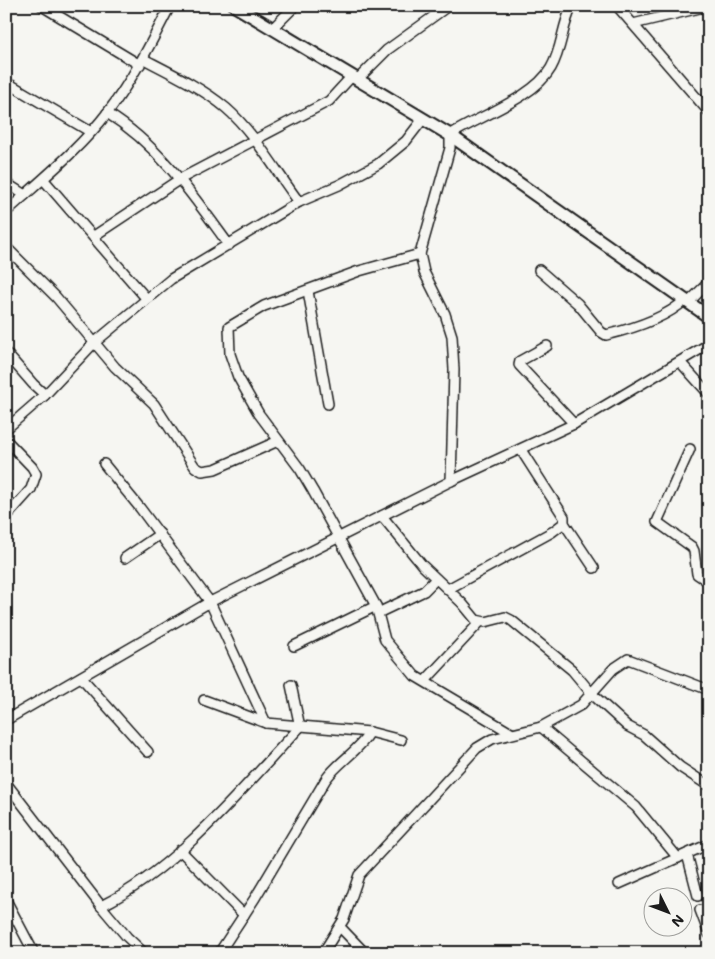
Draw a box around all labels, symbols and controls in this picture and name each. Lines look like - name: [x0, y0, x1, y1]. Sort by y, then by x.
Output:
- north arrow: [642, 886, 692, 936]
- text: N: [667, 911, 689, 931]

